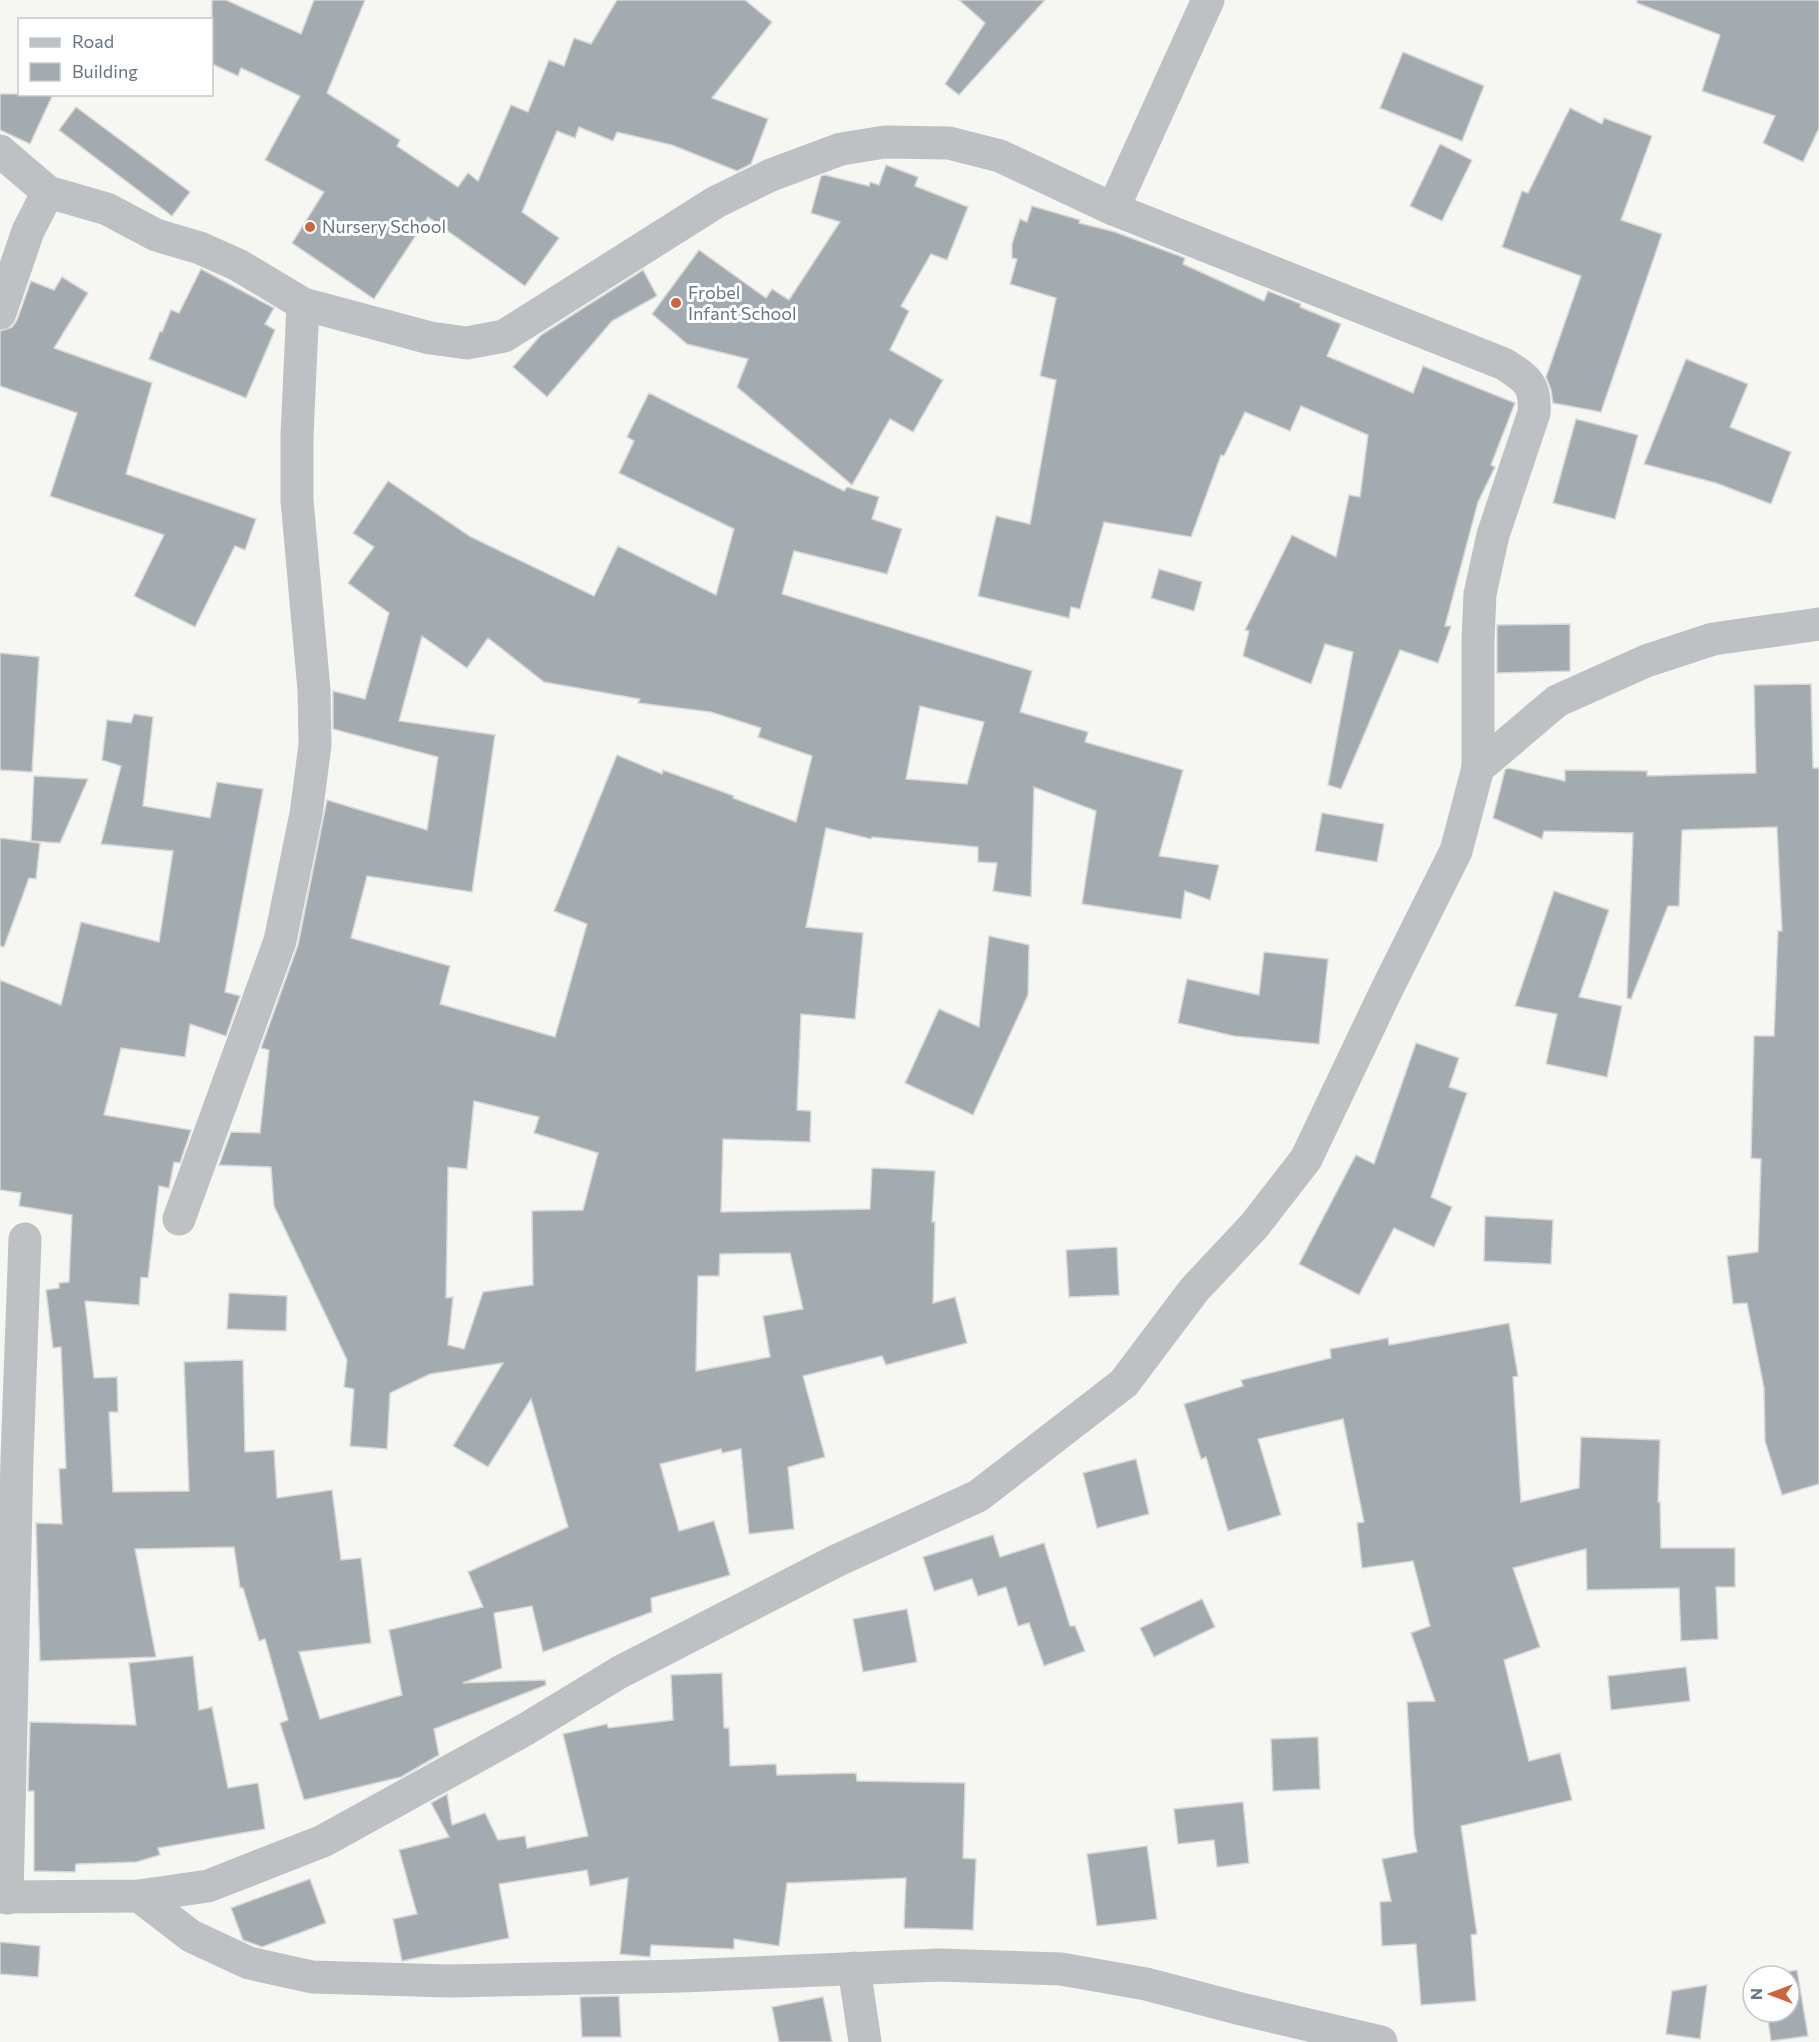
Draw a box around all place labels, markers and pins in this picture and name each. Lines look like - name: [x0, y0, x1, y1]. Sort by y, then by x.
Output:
- place label: Nursery School: [322, 215, 446, 237]
- marker: Nursery School: [303, 220, 317, 234]
- place label: Frobel Infant School: [688, 281, 797, 324]
- marker: Frobel Infant School: [669, 296, 683, 310]

